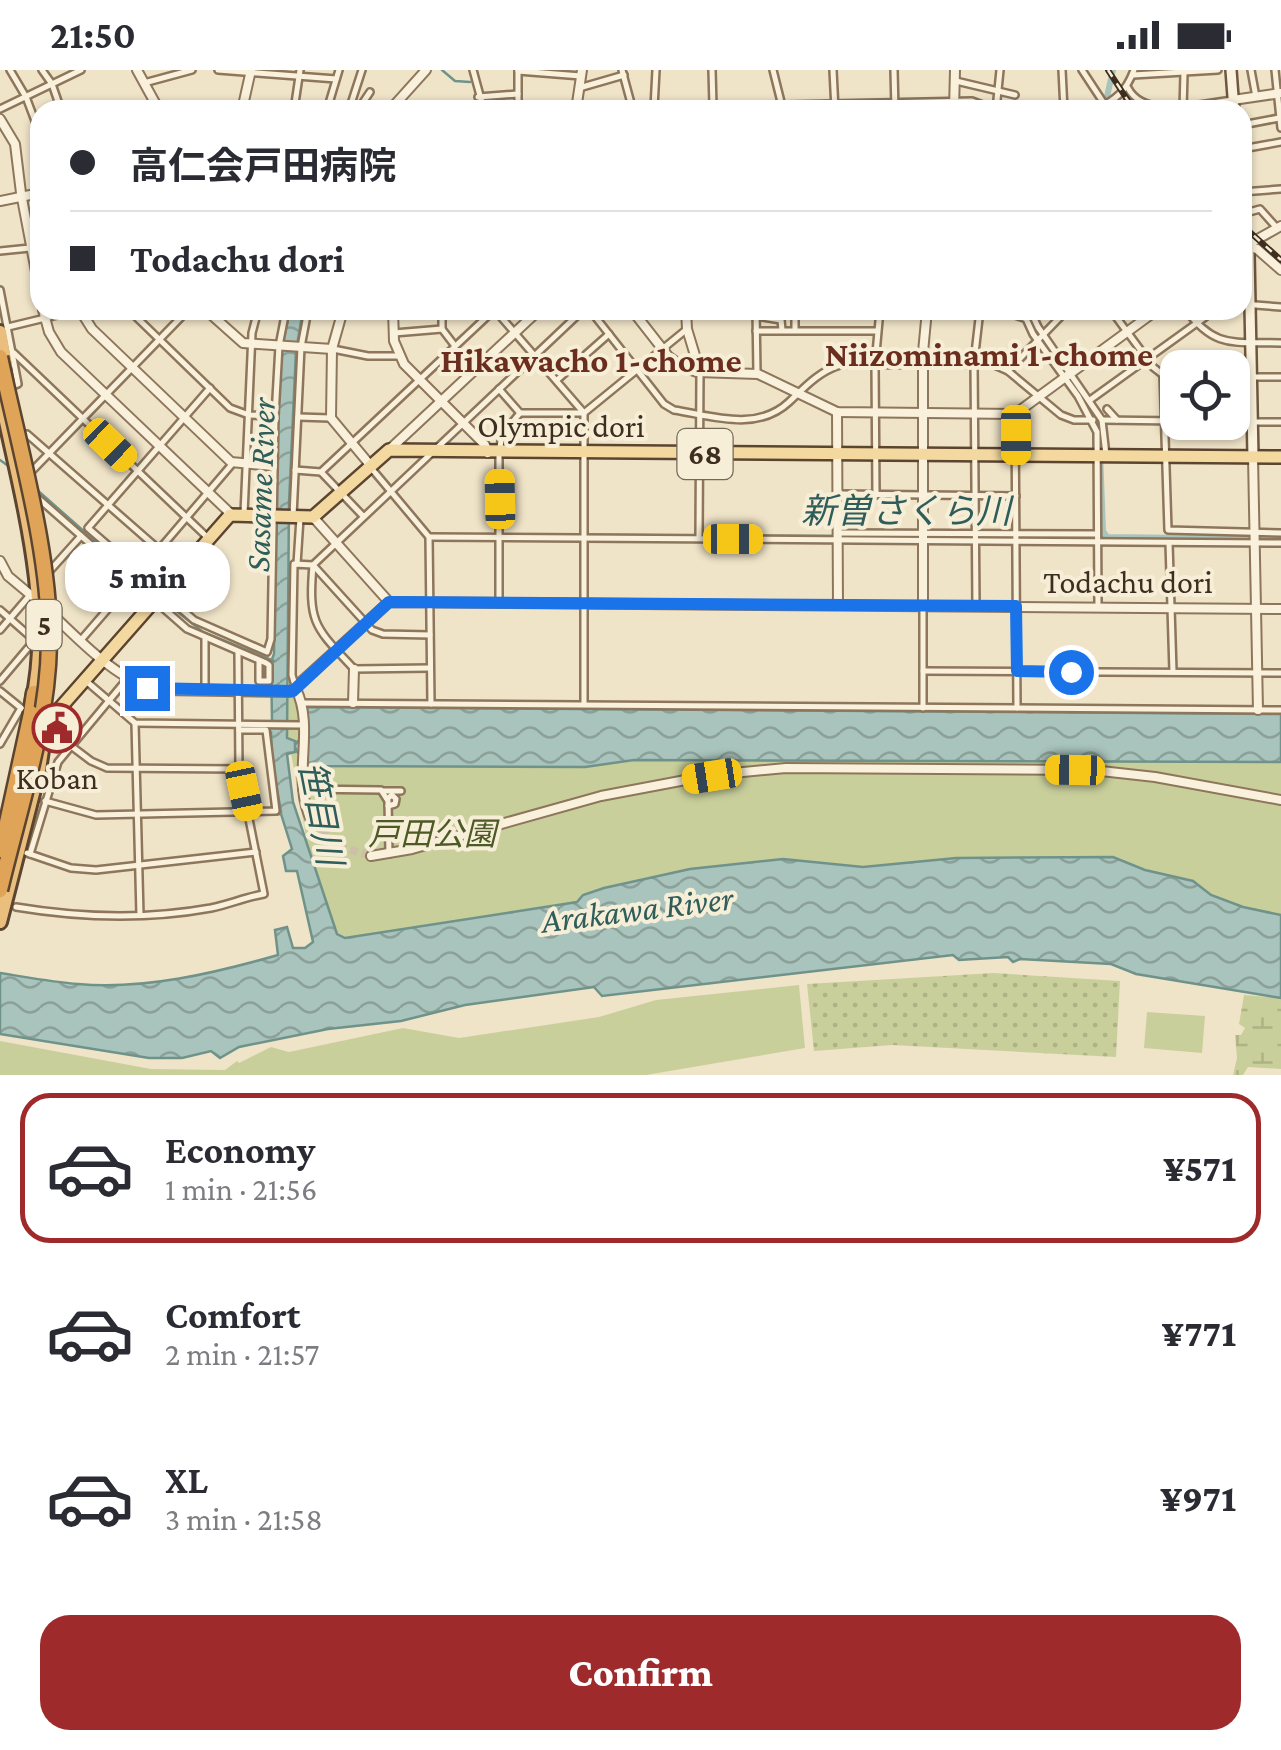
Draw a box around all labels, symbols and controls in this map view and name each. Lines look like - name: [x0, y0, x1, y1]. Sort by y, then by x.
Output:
- text: 21:50: [50, 14, 136, 56]
- text: 高仁会戸田病院: [130, 145, 396, 187]
- text: Todachu dori: [130, 238, 345, 280]
- district label: Niizominami 1-chome: [825, 335, 1153, 374]
- district label: Hikawacho 1-chome: [440, 341, 742, 380]
- map controls: [1160, 350, 1250, 440]
- button: locate: [1160, 350, 1250, 440]
- water label: Sasame River: [238, 396, 283, 573]
- car: [1001, 405, 1031, 465]
- street label: Olympic dori: [477, 408, 645, 444]
- car: [78, 413, 142, 477]
- road number: 68: [678, 429, 732, 479]
- car: [484, 469, 516, 529]
- water label: 新曽さくら川: [801, 492, 1015, 531]
- car: [703, 524, 763, 554]
- callout: 5 min: [64, 543, 230, 613]
- text: 5 min: [108, 559, 187, 595]
- street label: Todachu dori: [1043, 564, 1213, 600]
- road number: 5: [27, 600, 62, 650]
- route start: [1049, 650, 1094, 695]
- route end: [125, 666, 170, 711]
- public building icon: Koban: [31, 702, 83, 754]
- car: [1045, 754, 1105, 786]
- car: [680, 756, 744, 796]
- water label: 笹目川: [291, 758, 350, 872]
- car: [223, 759, 265, 823]
- place label: Koban: [16, 760, 98, 796]
- park label: 戸田公園: [368, 816, 500, 852]
- water label: Arakawa River: [537, 878, 737, 941]
- icon: car: [45, 1123, 135, 1213]
- text: Economy: [165, 1129, 315, 1171]
- text: ¥571: [1163, 1147, 1236, 1189]
- text: 1 min · 21:56: [165, 1171, 317, 1207]
- icon: car: [45, 1288, 135, 1378]
- text: Comfort: [165, 1294, 301, 1336]
- text: ¥771: [1162, 1312, 1236, 1354]
- text: 2 min · 21:57: [165, 1336, 319, 1372]
- icon: car: [45, 1453, 135, 1543]
- text: XL: [165, 1459, 208, 1501]
- text: ¥971: [1160, 1477, 1236, 1519]
- text: 3 min · 21:58: [165, 1501, 323, 1537]
- button: Confirm: [40, 1615, 1241, 1730]

